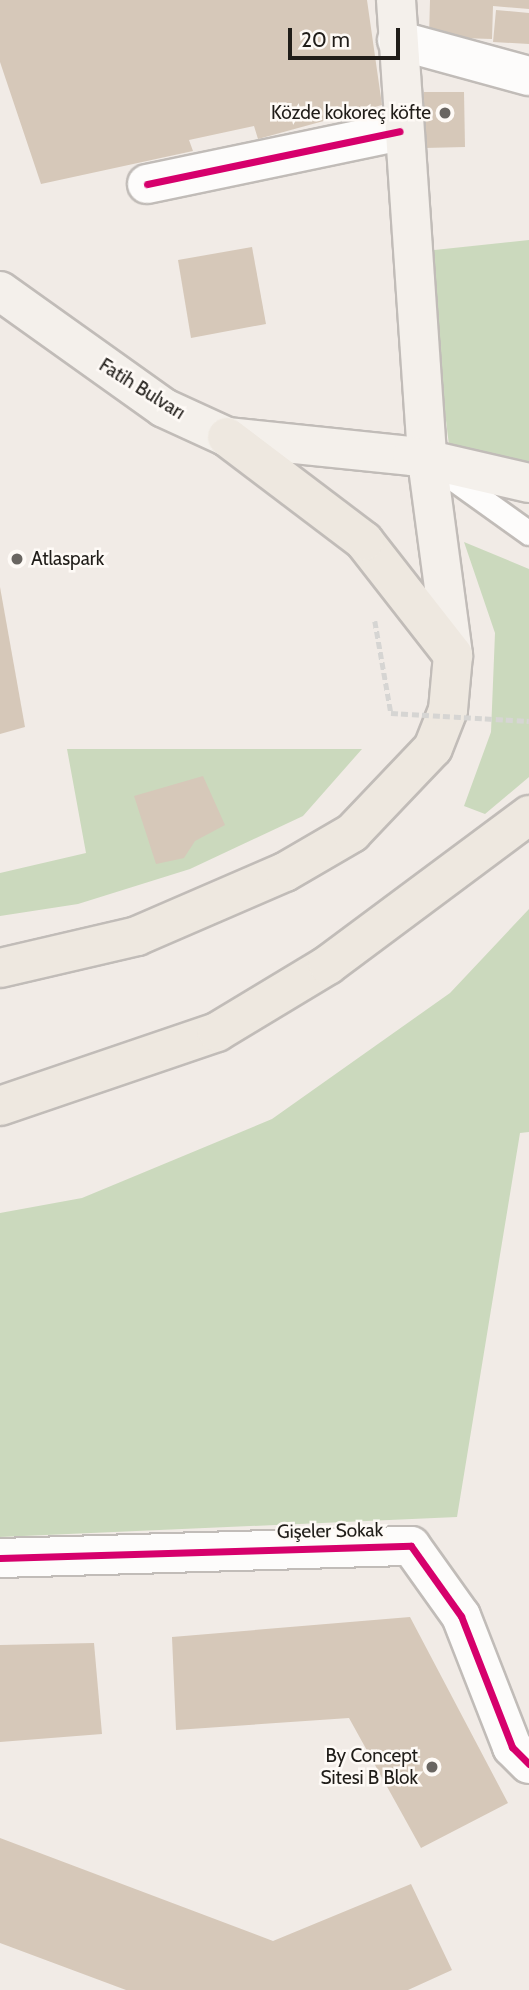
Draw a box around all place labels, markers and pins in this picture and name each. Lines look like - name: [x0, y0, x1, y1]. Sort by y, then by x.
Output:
- place label: Közde kokoreç köfte: [271, 102, 431, 124]
- marker: Közde kokoreç köfte: [437, 105, 453, 121]
- place label: Atlaspark: [31, 548, 104, 570]
- marker: Atlaspark: [9, 551, 25, 567]
- place label: By Concept Sitesi B Blok: [321, 1745, 418, 1789]
- marker: By Concept Sitesi B Blok: [424, 1759, 440, 1775]

